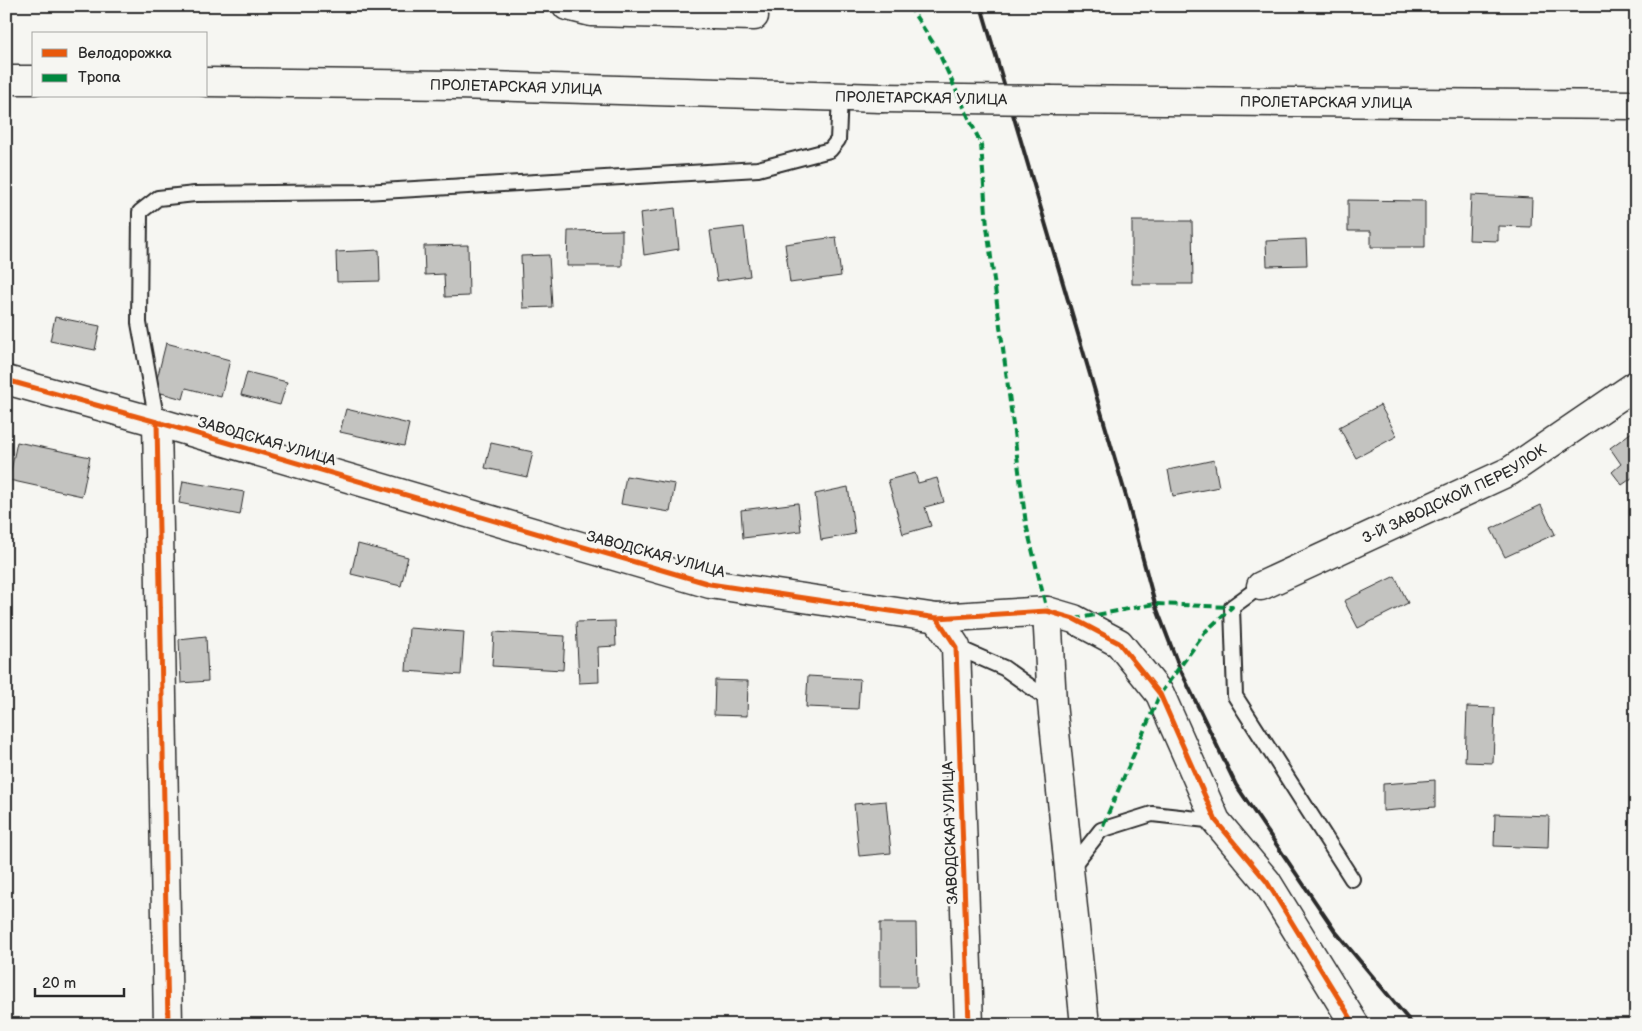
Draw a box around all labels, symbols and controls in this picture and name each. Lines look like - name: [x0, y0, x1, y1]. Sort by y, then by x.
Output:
- legend: [32, 32, 208, 98]
- text: Велодорожка: [78, 44, 172, 63]
- text: Тропа: [78, 68, 121, 87]
- street label: ПРОЛЕТАРСКАЯ УЛИЦА: [430, 76, 603, 99]
- street label: ПРОЛЕТАРСКАЯ УЛИЦА: [835, 87, 1008, 110]
- street label: ПРОЛЕТАРСКАЯ УЛИЦА: [1240, 93, 1413, 113]
- street label: ЗАВОДСКАЯ УЛИЦА: [196, 413, 339, 471]
- street label: 3-Й ЗАВОДСКОЙ ПЕРЕУЛОК: [1359, 440, 1550, 548]
- street label: ЗАВОДСКАЯ УЛИЦА: [584, 527, 728, 582]
- street label: ЗАВОДСКАЯ УЛИЦА: [938, 760, 962, 905]
- scale bar: [35, 966, 124, 998]
- text: 20 m: [42, 974, 76, 993]

